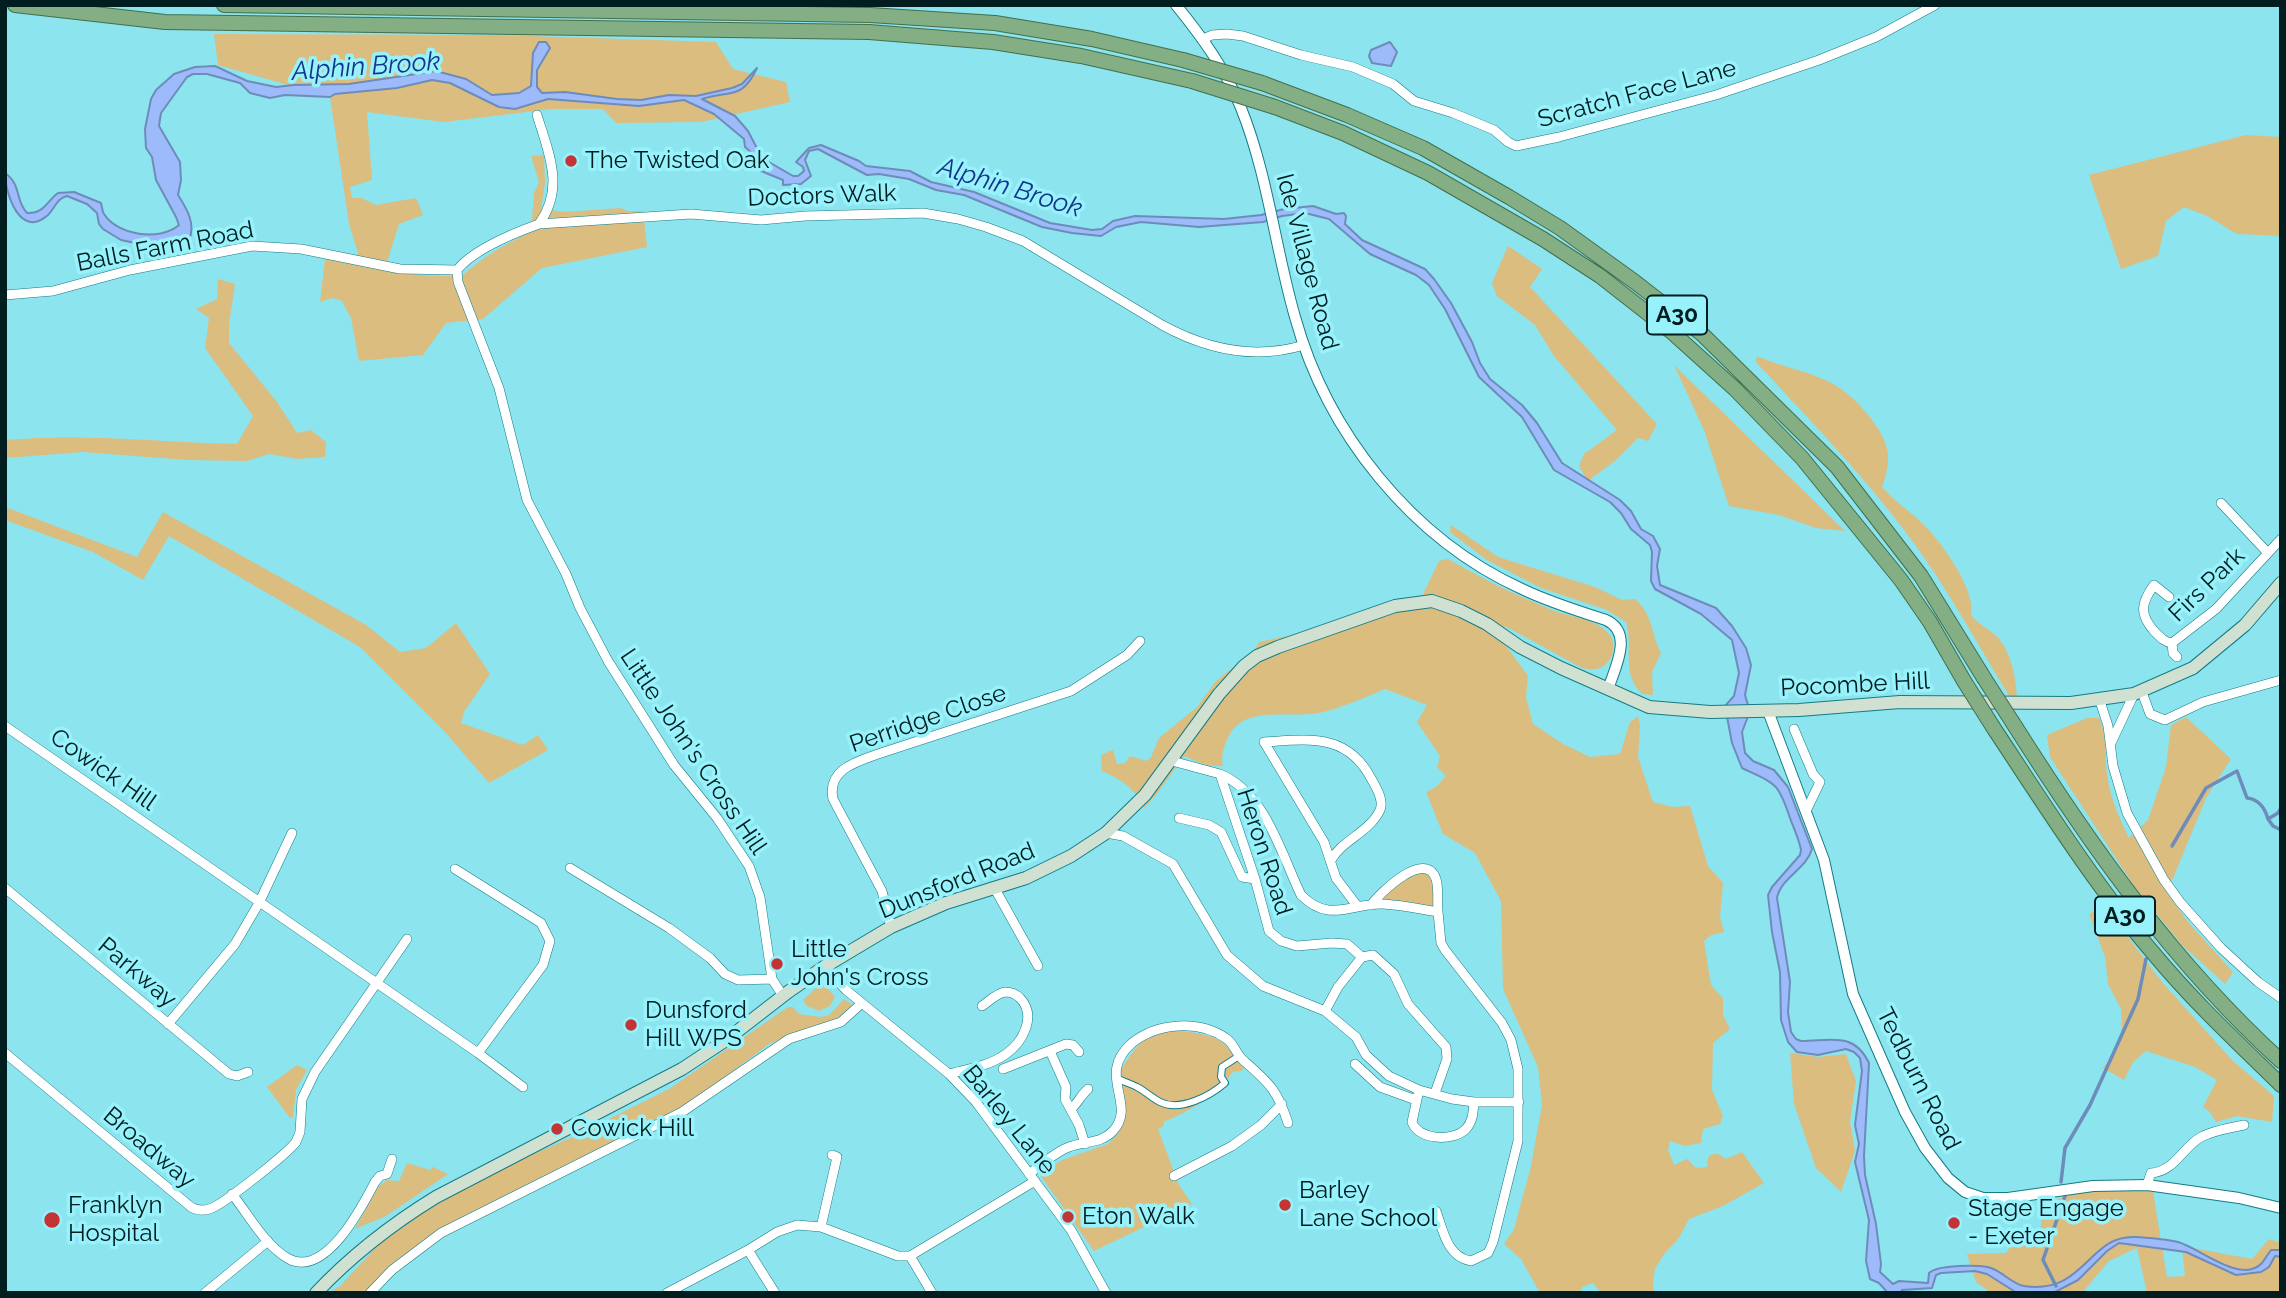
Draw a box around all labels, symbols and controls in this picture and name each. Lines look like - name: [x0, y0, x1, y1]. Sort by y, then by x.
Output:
- water label: Alphin Brook: [291, 46, 441, 88]
- street label: Scratch Face Lane: [1535, 54, 1739, 134]
- place label: The Twisted Oak: [585, 147, 770, 175]
- water label: Alphin Brook: [934, 151, 1086, 225]
- marker: The Twisted Oak: [563, 153, 579, 169]
- street label: Ide Village Road: [1270, 171, 1344, 353]
- street label: Doctors Walk: [747, 179, 897, 213]
- street label: Balls Farm Road: [74, 216, 256, 278]
- road number: A30: [1647, 296, 1707, 334]
- street label: Firs Park: [2163, 542, 2251, 628]
- street label: Little John's Cross Hill: [613, 644, 773, 860]
- street label: Pocombe Hill: [1780, 667, 1930, 703]
- street label: Perridge Close: [846, 679, 1010, 759]
- street label: Cowick Hill: [44, 723, 162, 817]
- street label: Heron Road: [1230, 785, 1298, 919]
- street label: Dunsford Road: [875, 837, 1039, 925]
- road number: A30: [2095, 897, 2155, 936]
- street label: Parkway: [92, 932, 182, 1014]
- place label: Little John's Cross: [791, 936, 929, 992]
- marker: Little John's Cross: [769, 956, 785, 972]
- place label: Dunsford Hill WPS: [645, 997, 747, 1053]
- street label: Tedburn Road: [1870, 1003, 1966, 1155]
- marker: Dunsford Hill WPS: [623, 1017, 639, 1033]
- street label: Barley Lane: [956, 1060, 1062, 1180]
- street label: Broadway: [97, 1101, 201, 1195]
- place label: Cowick Hill: [571, 1115, 694, 1143]
- marker: Cowick Hill: [549, 1121, 565, 1137]
- place label: Barley Lane School: [1299, 1177, 1437, 1233]
- place label: Franklyn Hospital: [68, 1192, 163, 1248]
- place label: Stage Engage - Exeter: [1968, 1195, 2124, 1251]
- marker: Barley Lane School: [1277, 1197, 1293, 1213]
- place label: Eton Walk: [1082, 1203, 1195, 1231]
- marker: Eton Walk: [1060, 1209, 1076, 1225]
- marker: Franklyn Hospital: [42, 1210, 62, 1230]
- marker: Stage Engage - Exeter: [1946, 1215, 1962, 1231]

